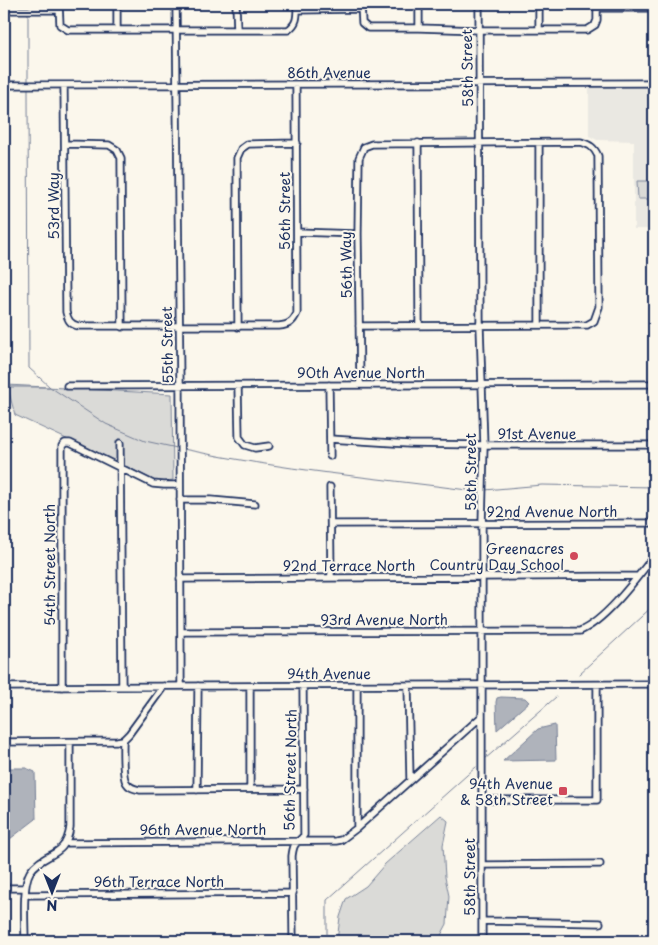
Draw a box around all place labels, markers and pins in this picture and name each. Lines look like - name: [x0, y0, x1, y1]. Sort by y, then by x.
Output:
- place label: Greenacres Country Day School: [430, 538, 564, 575]
- marker: Greenacres Country Day School: [568, 550, 580, 562]
- place label: 94th Avenue & 58th Street: [460, 773, 553, 810]
- marker: 94th Avenue & 58th Street: [557, 785, 569, 797]

